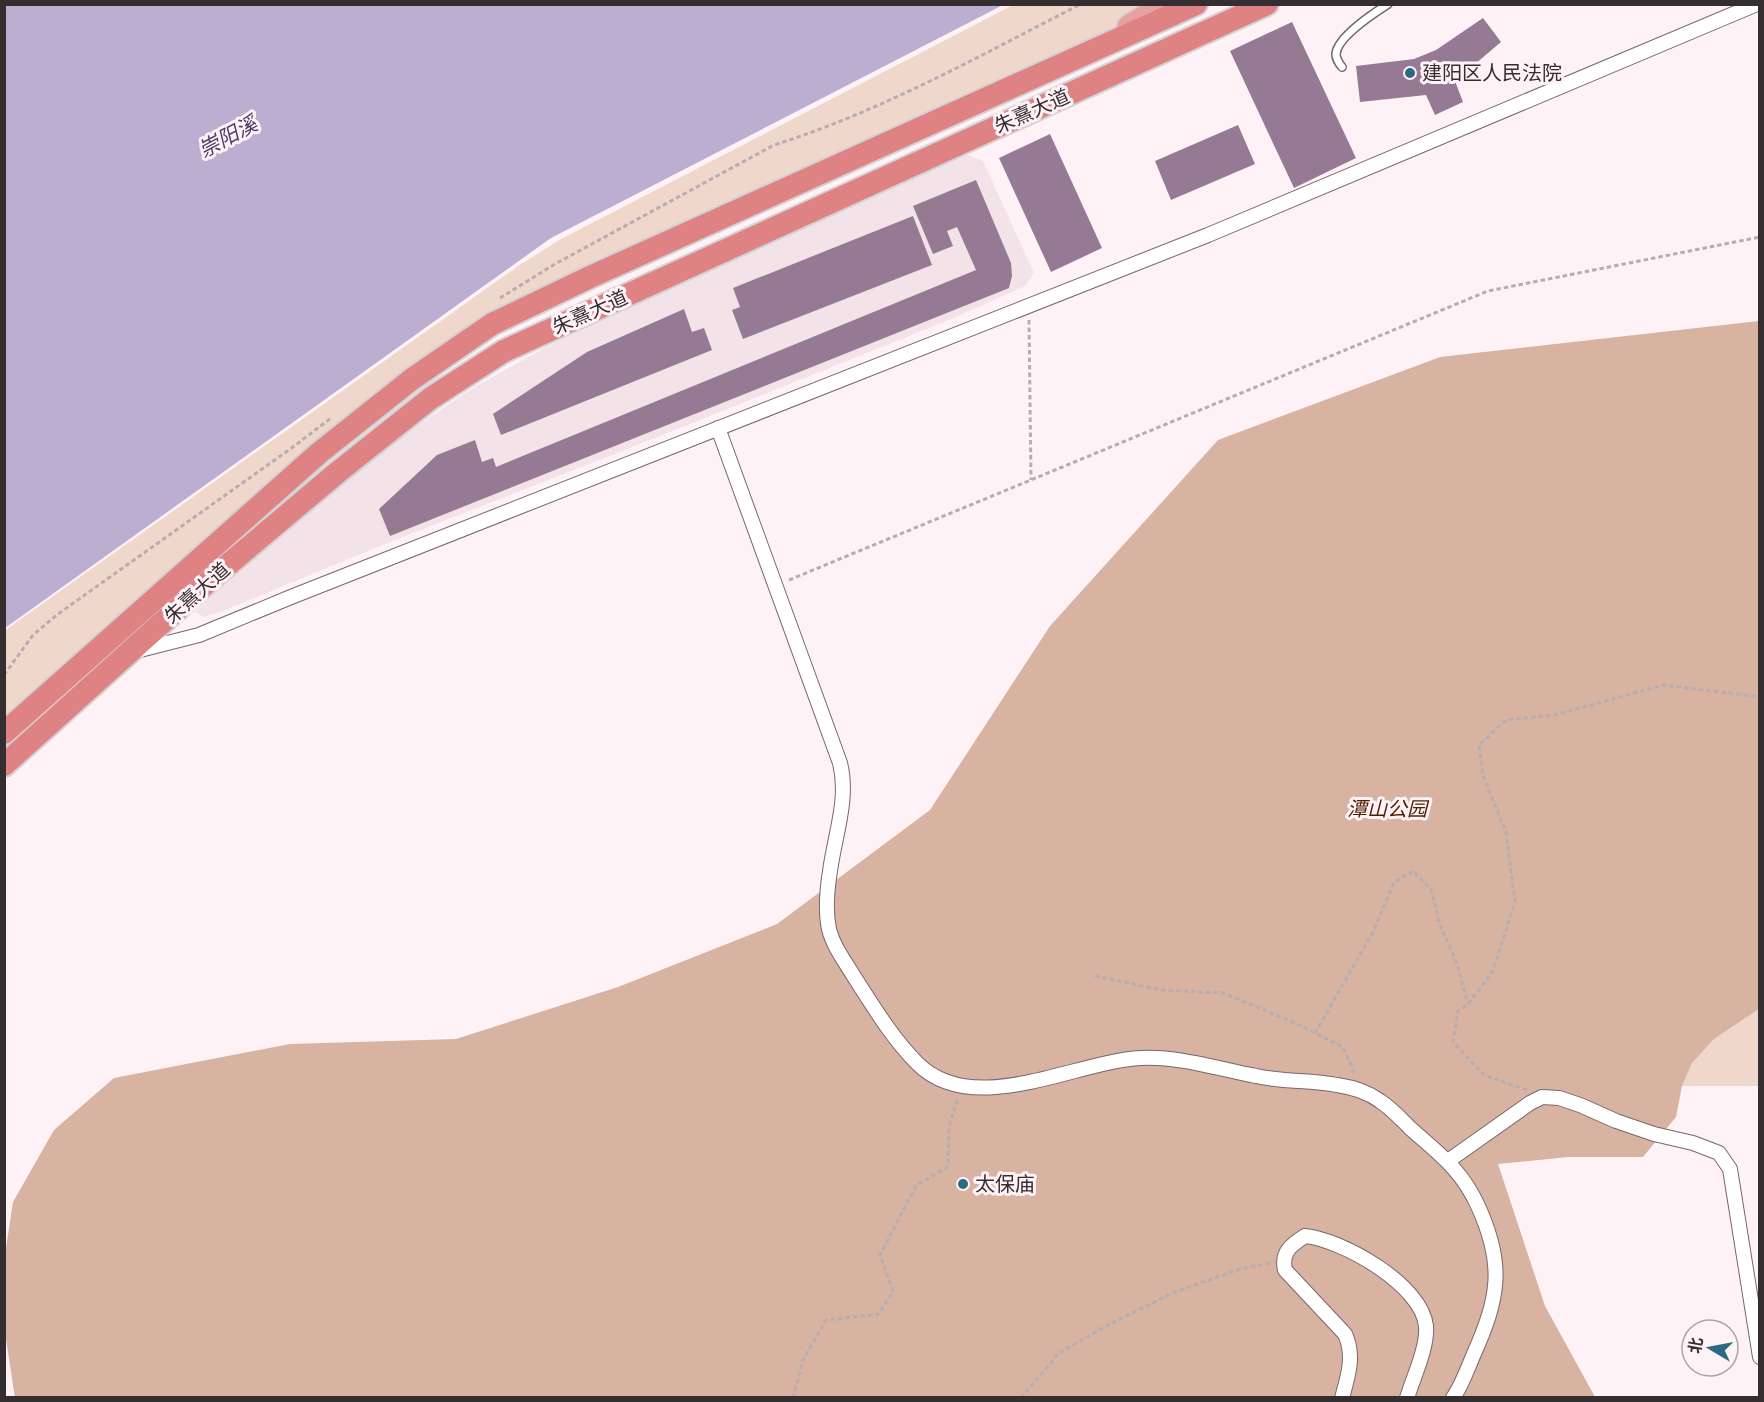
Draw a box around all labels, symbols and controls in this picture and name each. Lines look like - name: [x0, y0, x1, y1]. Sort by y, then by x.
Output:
- place label: 建阳区人民法院: [1422, 61, 1562, 85]
- marker: 建阳区人民法院: [1403, 66, 1417, 80]
- street label: 朱熹大道: [991, 84, 1073, 138]
- water label: 崇阳溪: [194, 110, 263, 162]
- street label: 朱熹大道: [549, 285, 631, 339]
- street label: 朱熹大道: [159, 557, 235, 629]
- park label: 潭山公园: [1347, 797, 1430, 821]
- place label: 太保庙: [975, 1172, 1035, 1196]
- marker: 太保庙: [956, 1177, 970, 1191]
- north arrow: [1680, 1318, 1740, 1378]
- text: 北: [1685, 1336, 1706, 1355]

